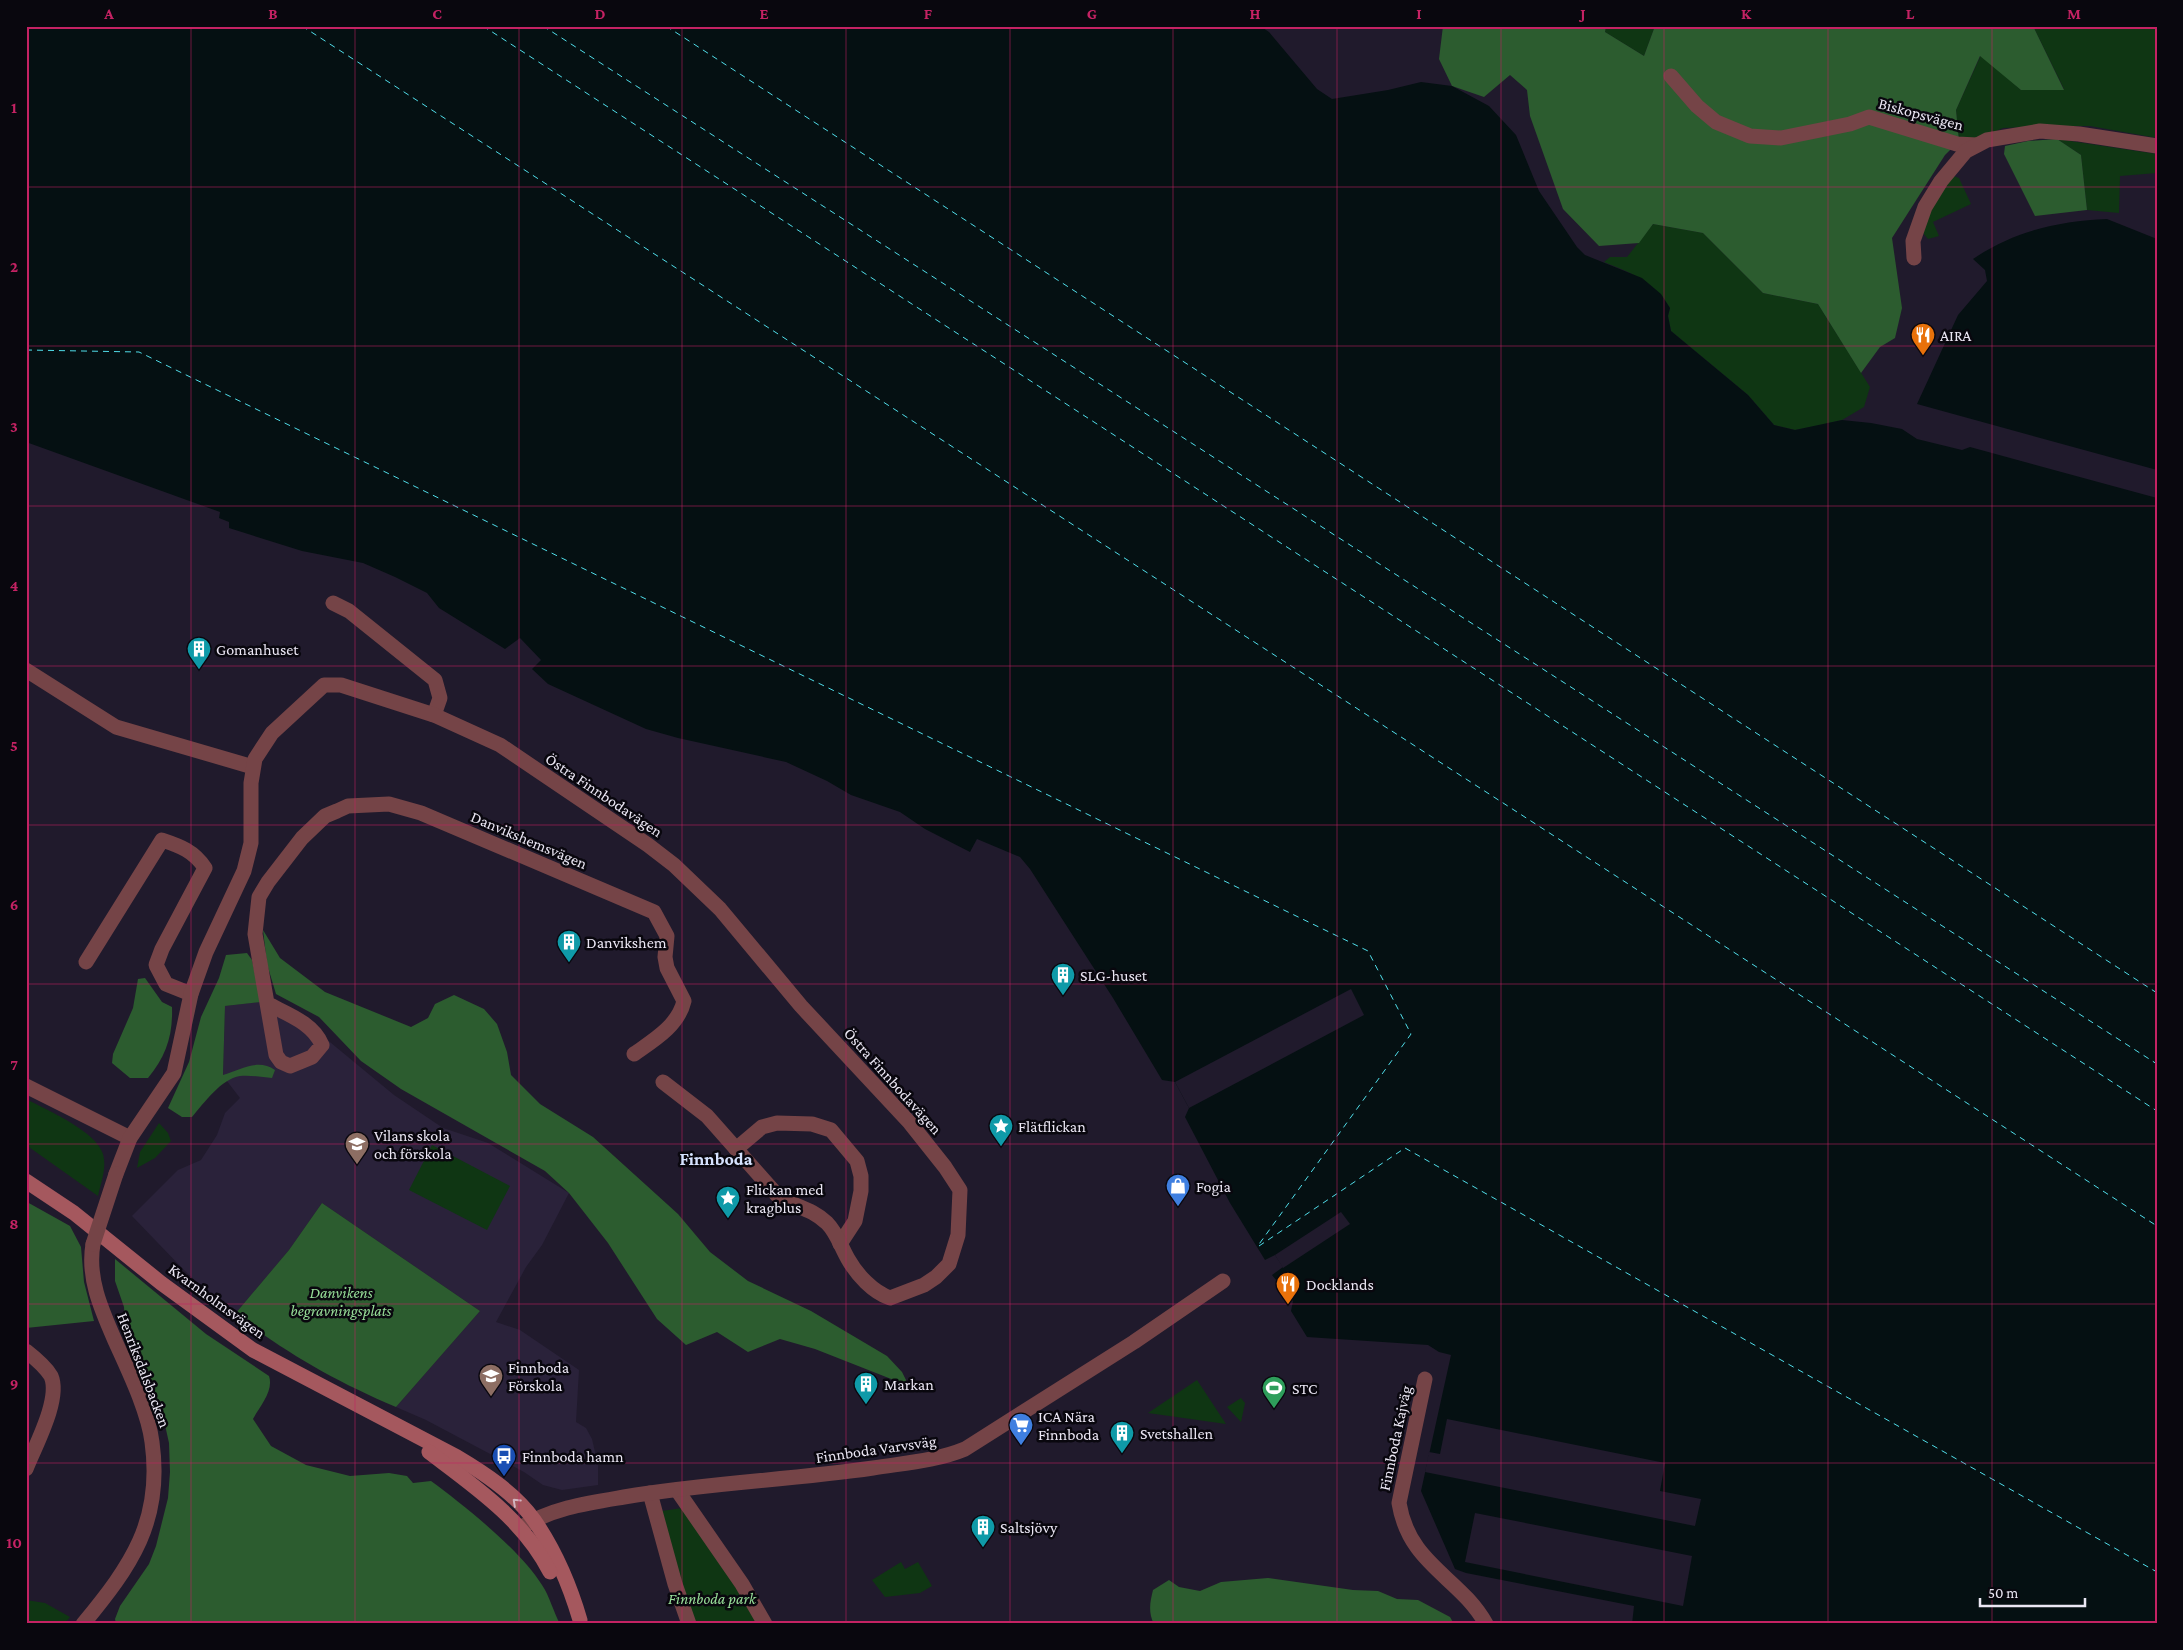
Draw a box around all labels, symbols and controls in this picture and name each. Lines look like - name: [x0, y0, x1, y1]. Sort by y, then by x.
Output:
- text: A: [103, 5, 114, 22]
- text: B: [268, 5, 278, 22]
- text: C: [432, 5, 442, 22]
- text: D: [594, 5, 606, 22]
- text: E: [759, 5, 769, 22]
- text: F: [924, 5, 933, 22]
- text: G: [1087, 5, 1097, 22]
- text: H: [1250, 5, 1261, 22]
- text: I: [1416, 5, 1422, 22]
- text: J: [1578, 5, 1586, 22]
- text: K: [1741, 5, 1752, 22]
- text: L: [1906, 5, 1915, 22]
- text: M: [2067, 5, 2081, 22]
- street label: Biskopsvägen: [1876, 95, 1966, 135]
- text: 1: [11, 99, 17, 116]
- text: 2: [10, 258, 18, 275]
- restaurant icon: AIRA: [1910, 322, 1936, 356]
- place label: AIRA: [1940, 327, 1972, 344]
- text: 3: [10, 418, 18, 435]
- text: 4: [10, 577, 19, 594]
- building icon: Gomanhuset: [186, 636, 212, 670]
- place label: Gomanhuset: [216, 641, 299, 658]
- text: 5: [10, 737, 18, 754]
- street label: Östra Finnbodavägen: [542, 750, 666, 841]
- street label: Danvikshemsvägen: [468, 808, 590, 873]
- text: 6: [10, 896, 18, 913]
- building icon: Danvikshem: [556, 929, 582, 963]
- place label: Danvikshem: [586, 934, 667, 951]
- building icon: SLG-huset: [1050, 962, 1076, 996]
- place label: SLG-huset: [1080, 967, 1148, 984]
- street label: Östra Finnbodavägen: [840, 1024, 945, 1139]
- text: 7: [10, 1056, 18, 1073]
- place icon: Flätflickan: [988, 1113, 1014, 1147]
- place label: Flätflickan: [1018, 1118, 1086, 1135]
- place label: Vilans skola och förskola: [374, 1127, 452, 1162]
- school or university icon: Vilans skola och förskola: [344, 1131, 370, 1165]
- district label: Finnboda: [680, 1149, 753, 1169]
- shop icon: Fogia: [1165, 1173, 1191, 1207]
- place label: Fogia: [1196, 1178, 1231, 1196]
- place label: Flickan med kragblus: [746, 1181, 824, 1217]
- place icon: Flickan med kragblus: [715, 1185, 741, 1219]
- text: 8: [9, 1215, 19, 1232]
- street label: Kvarnholmsvägen: [165, 1260, 269, 1343]
- restaurant icon: Docklands: [1275, 1271, 1301, 1305]
- place label: Docklands: [1306, 1276, 1374, 1293]
- park label: Danvikens begravningsplats: [291, 1284, 392, 1320]
- street label: Henriksdalsbacken: [114, 1310, 174, 1430]
- place label: Finnboda Förskola: [508, 1359, 570, 1394]
- school or university icon: Finnboda Förskola: [478, 1363, 504, 1397]
- building icon: Markan: [853, 1371, 879, 1405]
- text: 9: [10, 1375, 18, 1392]
- sports icon: STC: [1261, 1375, 1287, 1409]
- place label: Markan: [884, 1376, 934, 1393]
- place label: STC: [1292, 1380, 1317, 1397]
- street label: Finnboda Kajväg: [1376, 1384, 1415, 1492]
- place label: ICA Nära Finnboda: [1038, 1408, 1100, 1443]
- supermarket icon: ICA Nära Finnboda: [1008, 1412, 1034, 1446]
- building icon: Svetshallen: [1109, 1420, 1135, 1454]
- place label: Svetshallen: [1140, 1425, 1213, 1442]
- street label: Finnboda Varvsväg: [815, 1432, 938, 1467]
- bus stop icon: Finnboda hamn: [491, 1443, 517, 1477]
- place label: Finnboda hamn: [522, 1448, 624, 1465]
- one-way arrow: [513, 1499, 522, 1508]
- building icon: Saltsjövy: [970, 1514, 996, 1548]
- place label: Saltsjövy: [1000, 1519, 1058, 1537]
- text: 10: [6, 1534, 22, 1551]
- scale bar: [1980, 1575, 2086, 1607]
- text: 50 m: [1988, 1585, 2018, 1601]
- park label: Finnboda park: [668, 1590, 757, 1608]

